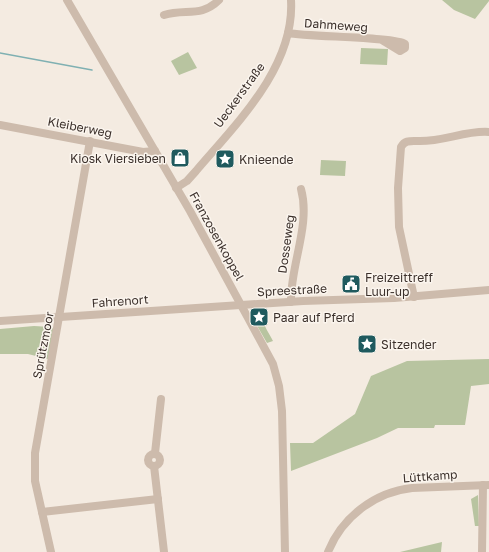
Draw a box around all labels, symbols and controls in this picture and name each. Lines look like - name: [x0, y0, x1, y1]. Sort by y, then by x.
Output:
- street label: Dahmeweg: [304, 15, 368, 35]
- street label: Ueckerstraße: [210, 59, 268, 131]
- street label: Kleiberweg: [47, 113, 113, 141]
- shop icon: Kiosk Viersieben: [169, 147, 191, 169]
- place icon: Knieende: [214, 148, 236, 170]
- place label: Kiosk Viersieben: [70, 151, 166, 166]
- place label: Knieende: [239, 152, 294, 167]
- street label: Franzosenkoppel: [186, 189, 248, 283]
- street label: Dosseweg: [274, 214, 298, 274]
- place label: Freizeittreff Luur-up: [365, 270, 434, 299]
- public building icon: Freizeittreff Luur-up: [340, 273, 362, 295]
- street label: Spreestraße: [257, 281, 327, 299]
- street label: Fahrenort: [91, 292, 149, 310]
- place icon: Paar auf Pferd: [248, 306, 270, 328]
- street label: Sprützmoor: [29, 310, 57, 380]
- place label: Paar auf Pferd: [273, 310, 355, 325]
- place icon: Sitzender: [356, 333, 378, 355]
- place label: Sitzender: [381, 337, 437, 352]
- street label: Lüttkamp: [402, 467, 458, 485]

